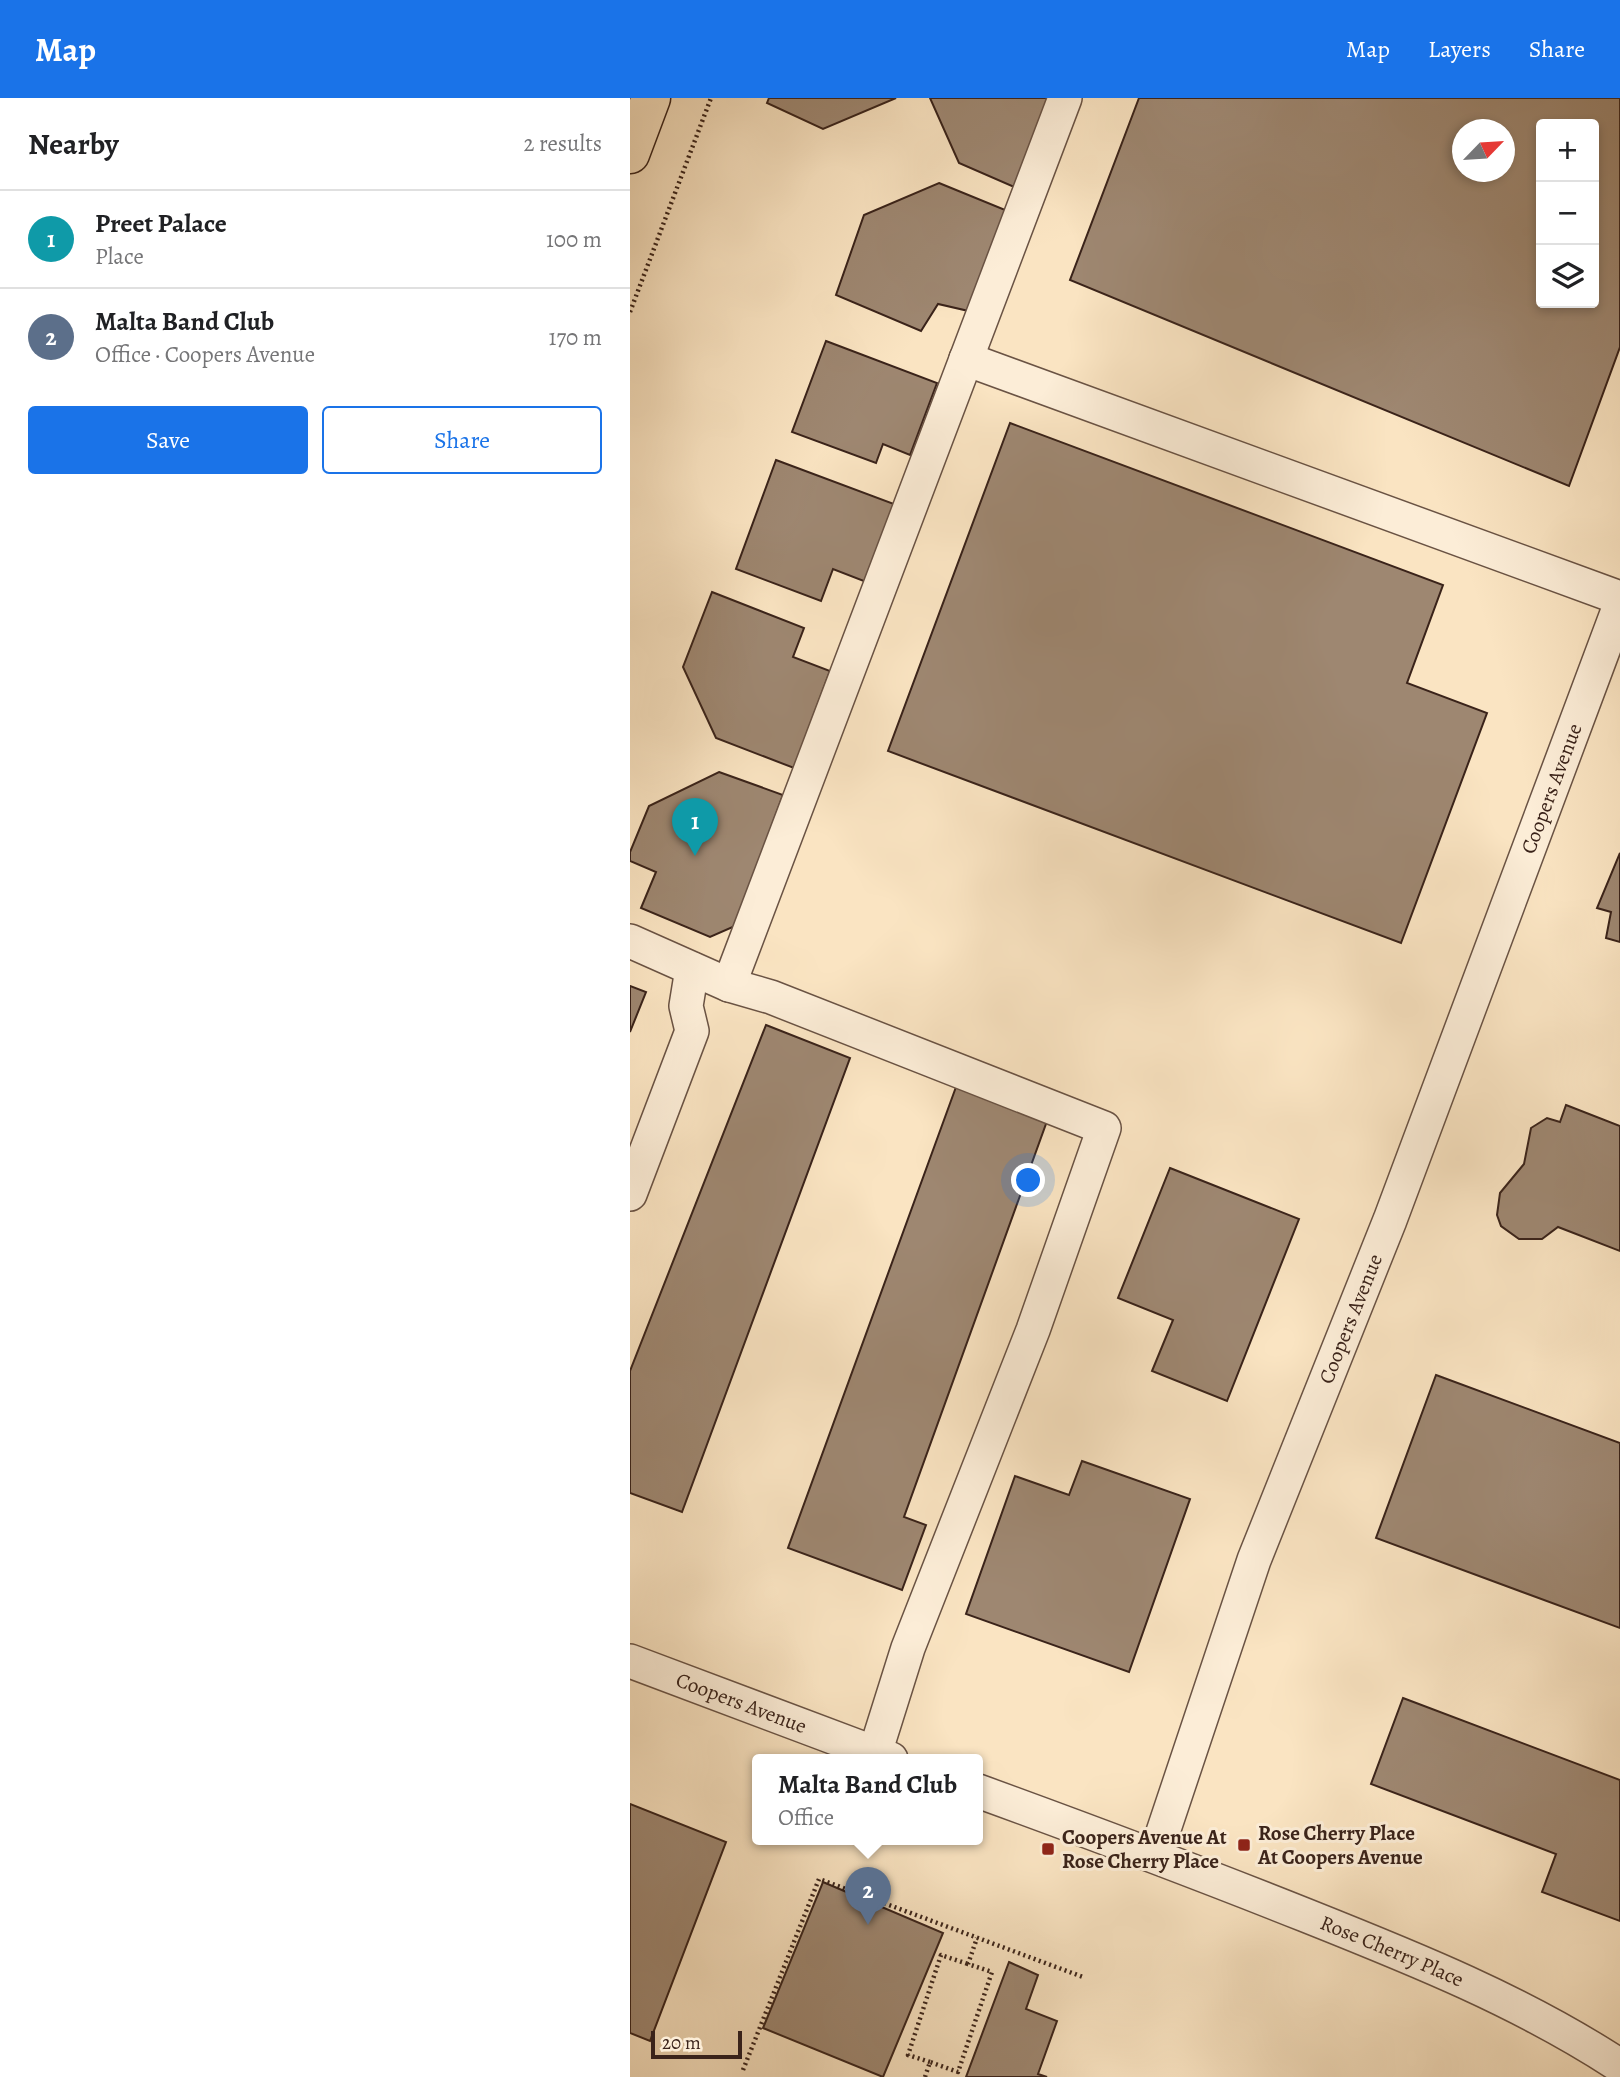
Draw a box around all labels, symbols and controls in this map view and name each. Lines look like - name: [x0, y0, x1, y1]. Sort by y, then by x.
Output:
- text: Map: [35, 27, 96, 72]
- text: Map: [1346, 33, 1390, 65]
- text: Layers: [1428, 33, 1491, 65]
- text: Share: [1529, 33, 1585, 65]
- north arrow: [1452, 119, 1515, 182]
- map controls: [1536, 119, 1599, 308]
- button: +: [1536, 119, 1599, 182]
- text: Nearby: [28, 124, 119, 164]
- text: 2 results: [524, 128, 602, 159]
- button: −: [1536, 182, 1599, 245]
- text: Preet Palace: [95, 206, 227, 241]
- text: 1: [47, 224, 55, 255]
- text: 100 m: [546, 224, 602, 255]
- text: Place: [95, 241, 144, 272]
- button: layers: [1536, 245, 1599, 308]
- text: Malta Band Club: [95, 304, 274, 339]
- text: 2: [45, 322, 57, 353]
- text: 170 m: [549, 322, 602, 353]
- text: Office · Coopers Avenue: [95, 339, 315, 370]
- button: Save: [28, 406, 308, 474]
- button: Share: [322, 406, 602, 474]
- street label: Coopers Avenue: [1514, 719, 1589, 858]
- pin: 1: [672, 798, 718, 856]
- your location: [1011, 1163, 1045, 1197]
- street label: Coopers Avenue: [1312, 1250, 1389, 1388]
- street label: Coopers Avenue: [672, 1666, 811, 1740]
- popup: [752, 1754, 983, 1845]
- text: Malta Band Club: [778, 1767, 957, 1802]
- text: Office: [778, 1802, 834, 1833]
- place label: Rose Cherry Place At Coopers Avenue: [1257, 1819, 1423, 1871]
- place label: Coopers Avenue At Rose Cherry Place: [1062, 1823, 1227, 1875]
- marker: Rose Cherry Place At Coopers Avenue: [1236, 1837, 1252, 1853]
- marker: Coopers Avenue At Rose Cherry Place: [1040, 1841, 1056, 1857]
- pin: 2: [845, 1867, 891, 1925]
- street label: Rose Cherry Place: [1316, 1909, 1468, 1994]
- scale bar: [651, 2028, 742, 2060]
- text: 20 m: [662, 2030, 701, 2056]

